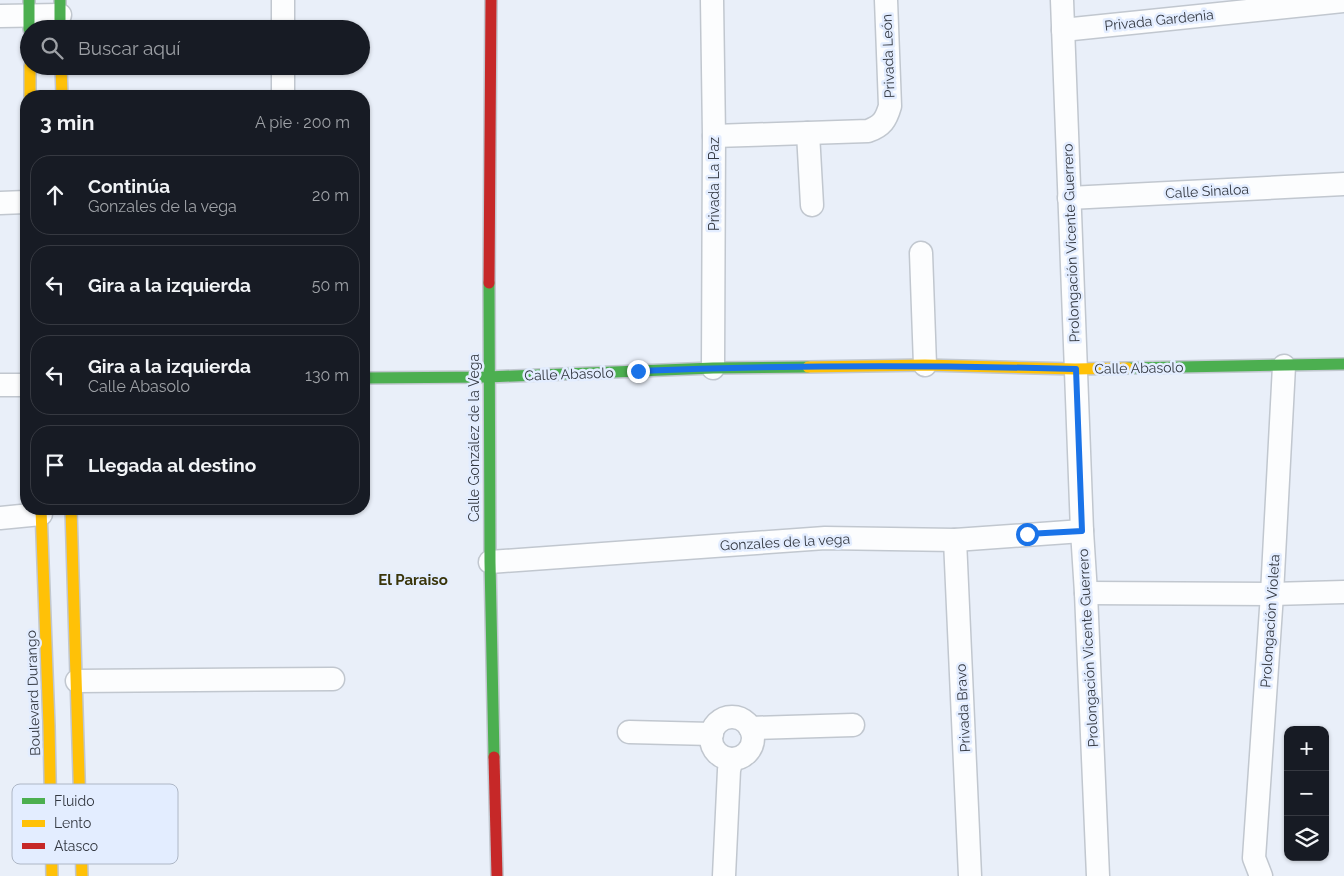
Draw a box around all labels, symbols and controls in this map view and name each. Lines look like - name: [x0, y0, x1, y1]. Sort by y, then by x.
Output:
- street label: Privada Gardenia: [1104, 6, 1214, 34]
- street label: Privada León: [879, 14, 897, 98]
- search box: [20, 20, 370, 75]
- icon: search: [38, 34, 66, 62]
- text: Buscar aquí: [78, 37, 180, 59]
- text: 3 min: [40, 110, 94, 135]
- text: A pie · 200 m: [255, 113, 350, 132]
- street label: Privada La Paz: [706, 137, 722, 231]
- street label: Prolongación Vicente Guerrero: [1060, 143, 1082, 343]
- text: Continúa: [88, 175, 170, 197]
- icon: ahead: [41, 181, 69, 209]
- street label: Calle Sinaloa: [1165, 181, 1249, 201]
- text: 20 m: [312, 186, 349, 205]
- text: Gonzales de la vega: [88, 197, 237, 216]
- icon: left: [41, 271, 69, 299]
- text: Gira a la izquierda: [88, 274, 251, 296]
- text: 50 m: [312, 276, 349, 295]
- street label: Calle González de la Vega: [466, 354, 482, 522]
- text: Gira a la izquierda: [88, 355, 251, 377]
- street label: Calle Abasolo: [1094, 359, 1184, 377]
- route end: [627, 360, 650, 383]
- icon: left: [41, 361, 69, 389]
- street label: Calle Abasolo: [524, 364, 614, 384]
- text: 130 m: [305, 366, 349, 385]
- text: Calle Abasolo: [88, 377, 190, 396]
- icon: arrive: [41, 451, 69, 479]
- text: Llegada al destino: [88, 454, 256, 476]
- route start: [1016, 523, 1039, 546]
- street label: Gonzales de la vega: [720, 531, 850, 553]
- street label: Prolongación Vicente Guerrero: [1075, 548, 1101, 748]
- street label: Prolongación Violeta: [1257, 554, 1283, 688]
- district label: El Paraiso: [378, 571, 448, 589]
- street label: Boulevard Durango: [23, 630, 43, 756]
- street label: Privada Bravo: [953, 663, 973, 753]
- map controls: [1284, 726, 1329, 861]
- button: +: [1284, 726, 1329, 771]
- button: −: [1284, 771, 1329, 816]
- legend: [12, 784, 178, 864]
- text: Fluido: [54, 793, 94, 809]
- text: Lento: [54, 815, 91, 831]
- button: layers: [1284, 816, 1329, 861]
- text: Atasco: [54, 838, 98, 854]

